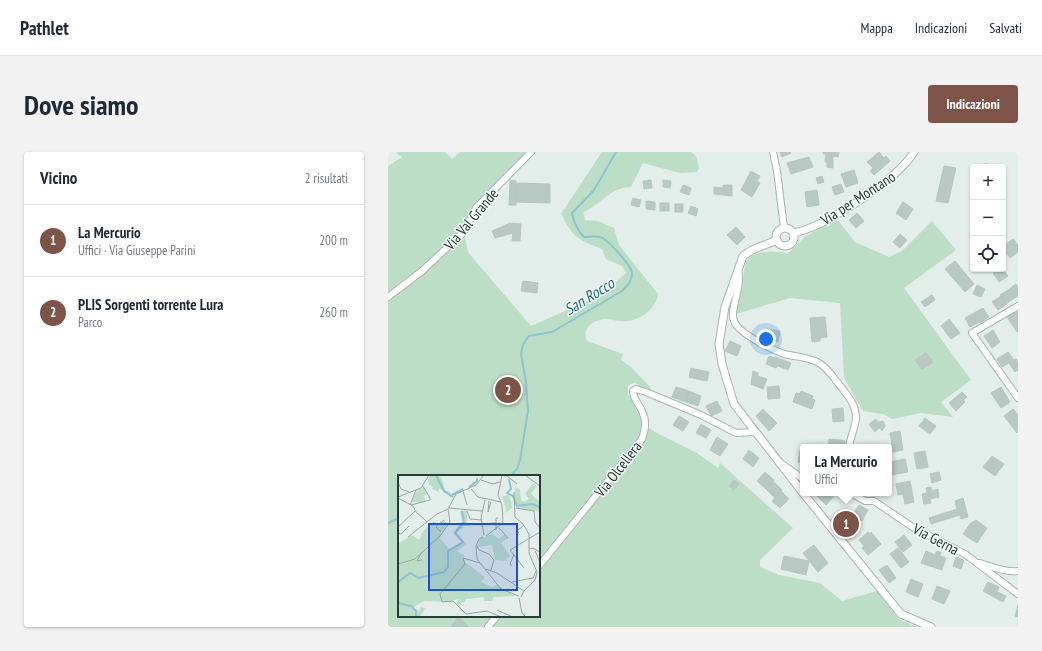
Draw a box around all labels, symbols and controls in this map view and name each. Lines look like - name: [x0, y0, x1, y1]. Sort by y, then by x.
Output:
- text: Pathlet: [20, 16, 69, 40]
- text: Mappa: [861, 19, 893, 37]
- text: Indicazioni: [915, 19, 967, 37]
- text: Salvati: [989, 19, 1022, 37]
- button: Indicazioni: [928, 85, 1018, 123]
- text: Dove siamo: [24, 86, 139, 123]
- map controls: [970, 164, 1006, 272]
- button: +: [970, 164, 1006, 200]
- text: Vicino: [40, 167, 77, 189]
- street label: Via per Montano: [816, 167, 899, 230]
- text: 2 risultati: [305, 170, 348, 187]
- street label: Via Val Grande: [439, 184, 502, 255]
- button: −: [970, 200, 1006, 236]
- text: La Mercurio: [78, 223, 141, 242]
- text: 1: [50, 232, 56, 249]
- text: 200 m: [319, 232, 348, 249]
- button: locate: [970, 236, 1006, 272]
- text: Uffici · Via Giuseppe Parini: [78, 242, 196, 259]
- water label: San Rocco: [560, 272, 619, 319]
- text: PLIS Sorgenti torrente Lura: [78, 295, 224, 314]
- text: 2: [50, 304, 56, 321]
- text: 260 m: [319, 304, 348, 321]
- text: Parco: [78, 314, 102, 331]
- your location: [756, 329, 776, 349]
- pin: 2: [495, 375, 521, 405]
- street label: Via Olcellera: [590, 437, 646, 502]
- popup: [800, 444, 892, 496]
- text: La Mercurio: [815, 452, 877, 471]
- text: Uffici: [815, 471, 838, 488]
- inset map: [398, 475, 540, 617]
- pin: 1: [833, 509, 859, 539]
- street label: Via Gerna: [909, 518, 962, 559]

